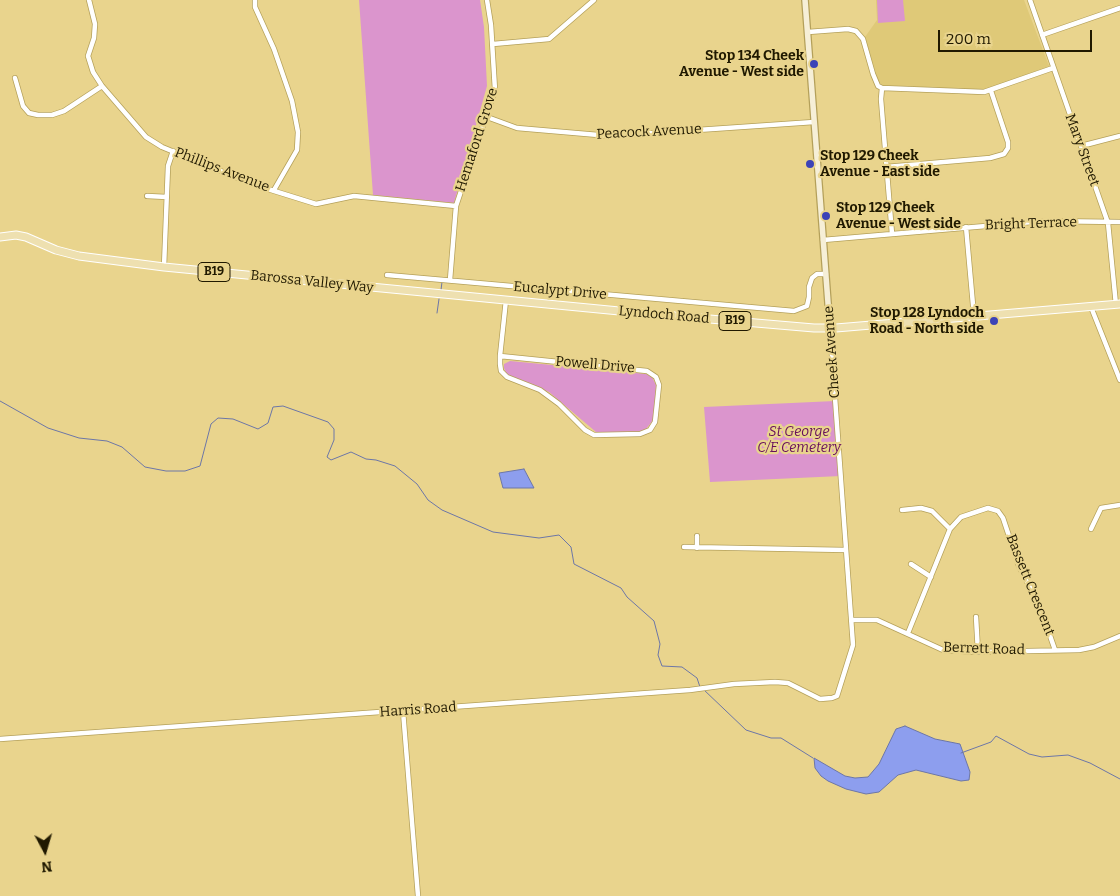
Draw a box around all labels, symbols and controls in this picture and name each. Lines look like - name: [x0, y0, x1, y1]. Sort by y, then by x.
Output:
- scale bar: [940, 20, 1094, 52]
- text: 200 m: [946, 30, 991, 48]
- place label: Stop 134 Cheek Avenue - West side: [679, 48, 804, 80]
- marker: Stop 134 Cheek Avenue - West side: [808, 58, 820, 70]
- street label: Hemaford Grove: [452, 86, 502, 194]
- street label: Mary Street: [1061, 111, 1103, 189]
- street label: Peacock Avenue: [596, 121, 702, 143]
- street label: Phillips Avenue: [172, 144, 272, 196]
- place label: Stop 129 Cheek Avenue - East side: [820, 148, 940, 180]
- marker: Stop 129 Cheek Avenue - East side: [804, 158, 816, 170]
- place label: Stop 129 Cheek Avenue - West side: [836, 200, 961, 232]
- marker: Stop 129 Cheek Avenue - West side: [820, 210, 832, 222]
- street label: Bright Terrace: [985, 214, 1077, 234]
- road number: B19: [198, 262, 230, 282]
- street label: Barossa Valley Way: [250, 267, 374, 297]
- street label: Eucalypt Drive: [513, 279, 607, 303]
- street label: Lyndoch Road: [618, 303, 710, 327]
- street label: Cheek Avenue: [820, 305, 844, 399]
- place label: Stop 128 Lyndoch Road - North side: [870, 305, 984, 338]
- road number: B19: [719, 312, 751, 331]
- marker: Stop 128 Lyndoch Road - North side: [988, 315, 1000, 327]
- street label: Powell Drive: [554, 353, 636, 377]
- park label: St George C/E Cemetery: [757, 424, 841, 457]
- street label: Bassett Crescent: [1002, 532, 1058, 638]
- street label: Berrett Road: [943, 639, 1025, 659]
- street label: Harris Road: [379, 699, 457, 721]
- north arrow: [20, 826, 70, 876]
- text: N: [40, 857, 53, 875]

